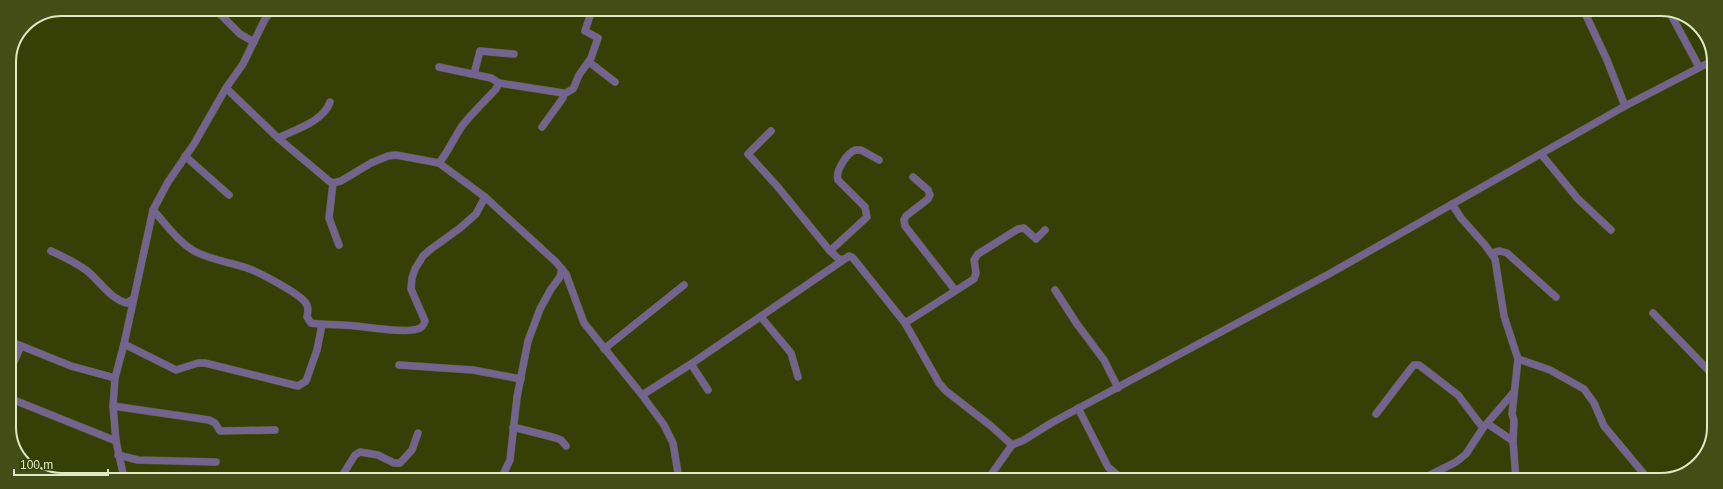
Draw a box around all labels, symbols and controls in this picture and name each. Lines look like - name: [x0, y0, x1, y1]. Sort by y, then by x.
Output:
- scale bar: [14, 451, 108, 477]
- text: 100 m: [20, 458, 53, 472]

